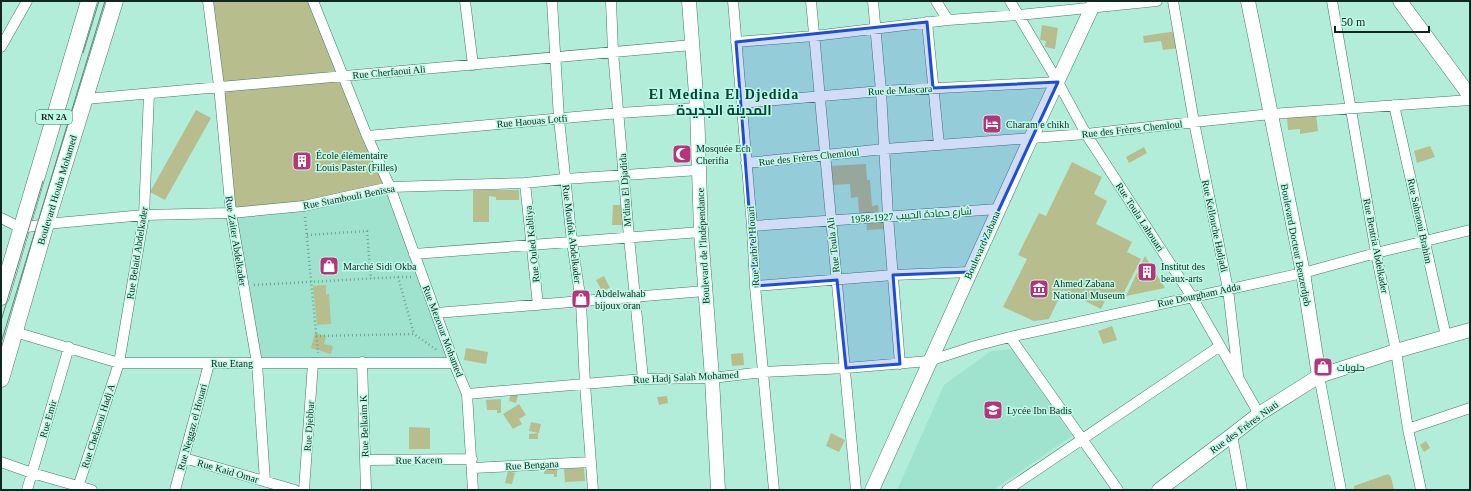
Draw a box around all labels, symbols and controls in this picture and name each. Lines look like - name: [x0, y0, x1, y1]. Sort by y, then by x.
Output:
- scale bar: [1335, 8, 1429, 34]
- text: 50 m: [1341, 15, 1366, 29]
- street label: Rue Cherfaoui Ali: [352, 63, 426, 81]
- street label: Rue de Mascara: [868, 83, 933, 97]
- district label: El Medina El Djedida المدينة الجديدة: [649, 87, 799, 118]
- road number: RN 2A: [36, 110, 72, 124]
- street label: Rue Haouas Lotfi: [496, 112, 568, 130]
- hotel icon: Charam e chikh: [981, 113, 1003, 135]
- street label: Rue des Frères Chemloul: [1081, 118, 1183, 140]
- place label: Charam e chikh: [1006, 119, 1069, 130]
- street label: Boulevard Houha Mohamed: [35, 134, 79, 246]
- mosque icon: Mosquée Ech Cherifia: [671, 143, 693, 165]
- place label: Mosquée Ech Cherifia: [696, 143, 751, 166]
- street label: Rue des Frères Chemloul: [758, 146, 860, 168]
- building icon: École élémentaire Louis Paster (Filles): [291, 150, 313, 172]
- place label: École élémentaire Louis Paster (Filles): [316, 150, 397, 174]
- street label: M'dina El Djadida: [617, 152, 633, 227]
- street label: Rue Sahraoui Brahim: [1406, 177, 1434, 265]
- street label: Rue Kellouche Hadjadi: [1200, 179, 1230, 273]
- street label: Rue Toula Lahouari: [1114, 181, 1166, 254]
- street label: Rue Stambouli Benïssa: [302, 183, 396, 211]
- street label: Boulevard Docteur Benzerdjeb: [1279, 183, 1313, 307]
- street label: Rue Moufok Abdelkader: [560, 184, 584, 285]
- street label: Boulevard de l'Indépendance: [694, 187, 712, 304]
- street label: Rue Zaiter Abdelkader: [223, 195, 249, 287]
- street label: Rue Bentria Abdelkader: [1361, 198, 1391, 295]
- street label: Rue Ouled Kabliya: [522, 204, 542, 283]
- street label: Rue Belaid Abdelkader: [124, 205, 150, 300]
- street label: Rue Larbi el Houari: [745, 205, 761, 286]
- street label: شارع حمادة الحبيب 1927-1958: [850, 205, 972, 226]
- street label: Boulevard Zabana: [962, 209, 1002, 281]
- street label: Rue Toula Ali: [825, 216, 841, 273]
- shop icon: Marché Sidi Okba: [318, 255, 340, 277]
- place label: Marché Sidi Okba: [343, 261, 417, 272]
- building icon: Institut des beaux-arts: [1136, 261, 1158, 283]
- place label: Institut des beaux-arts: [1161, 261, 1205, 284]
- museum icon: Ahmed Zabana National Museum: [1028, 278, 1050, 300]
- place label: Ahmed Zabana National Museum: [1053, 278, 1125, 301]
- street label: Rue Dourgham Adda: [1156, 281, 1242, 309]
- street label: Rue Mezouar Mohamed: [420, 284, 466, 378]
- shop icon: Abdelwahab bijoux oran: [570, 288, 592, 310]
- place label: Abdelwahab bijoux oran: [595, 288, 646, 311]
- shop icon: حلويات: [1312, 356, 1334, 378]
- street label: Rue Etang: [211, 358, 253, 369]
- place label: حلويات: [1337, 362, 1365, 373]
- street label: Rue Hadj Salah Mohamed: [633, 369, 739, 385]
- street label: Rue Chekaoui Hadj A: [79, 382, 117, 470]
- street label: Rue Neggaz el Houari: [175, 382, 209, 471]
- street label: Rue Belkaim K: [357, 394, 371, 457]
- street label: Rue Emir: [37, 398, 59, 439]
- street label: Rue des Frères Niati: [1208, 398, 1281, 456]
- school or university icon: Lycée Ibn Badis: [982, 399, 1004, 421]
- street label: Rue Djebbar: [302, 400, 316, 452]
- place label: Lycée Ibn Badis: [1007, 405, 1072, 416]
- street label: Rue Kacem: [395, 454, 443, 466]
- street label: Rue Kaid Omar: [196, 457, 261, 485]
- street label: Rue Bengana: [505, 458, 560, 472]

